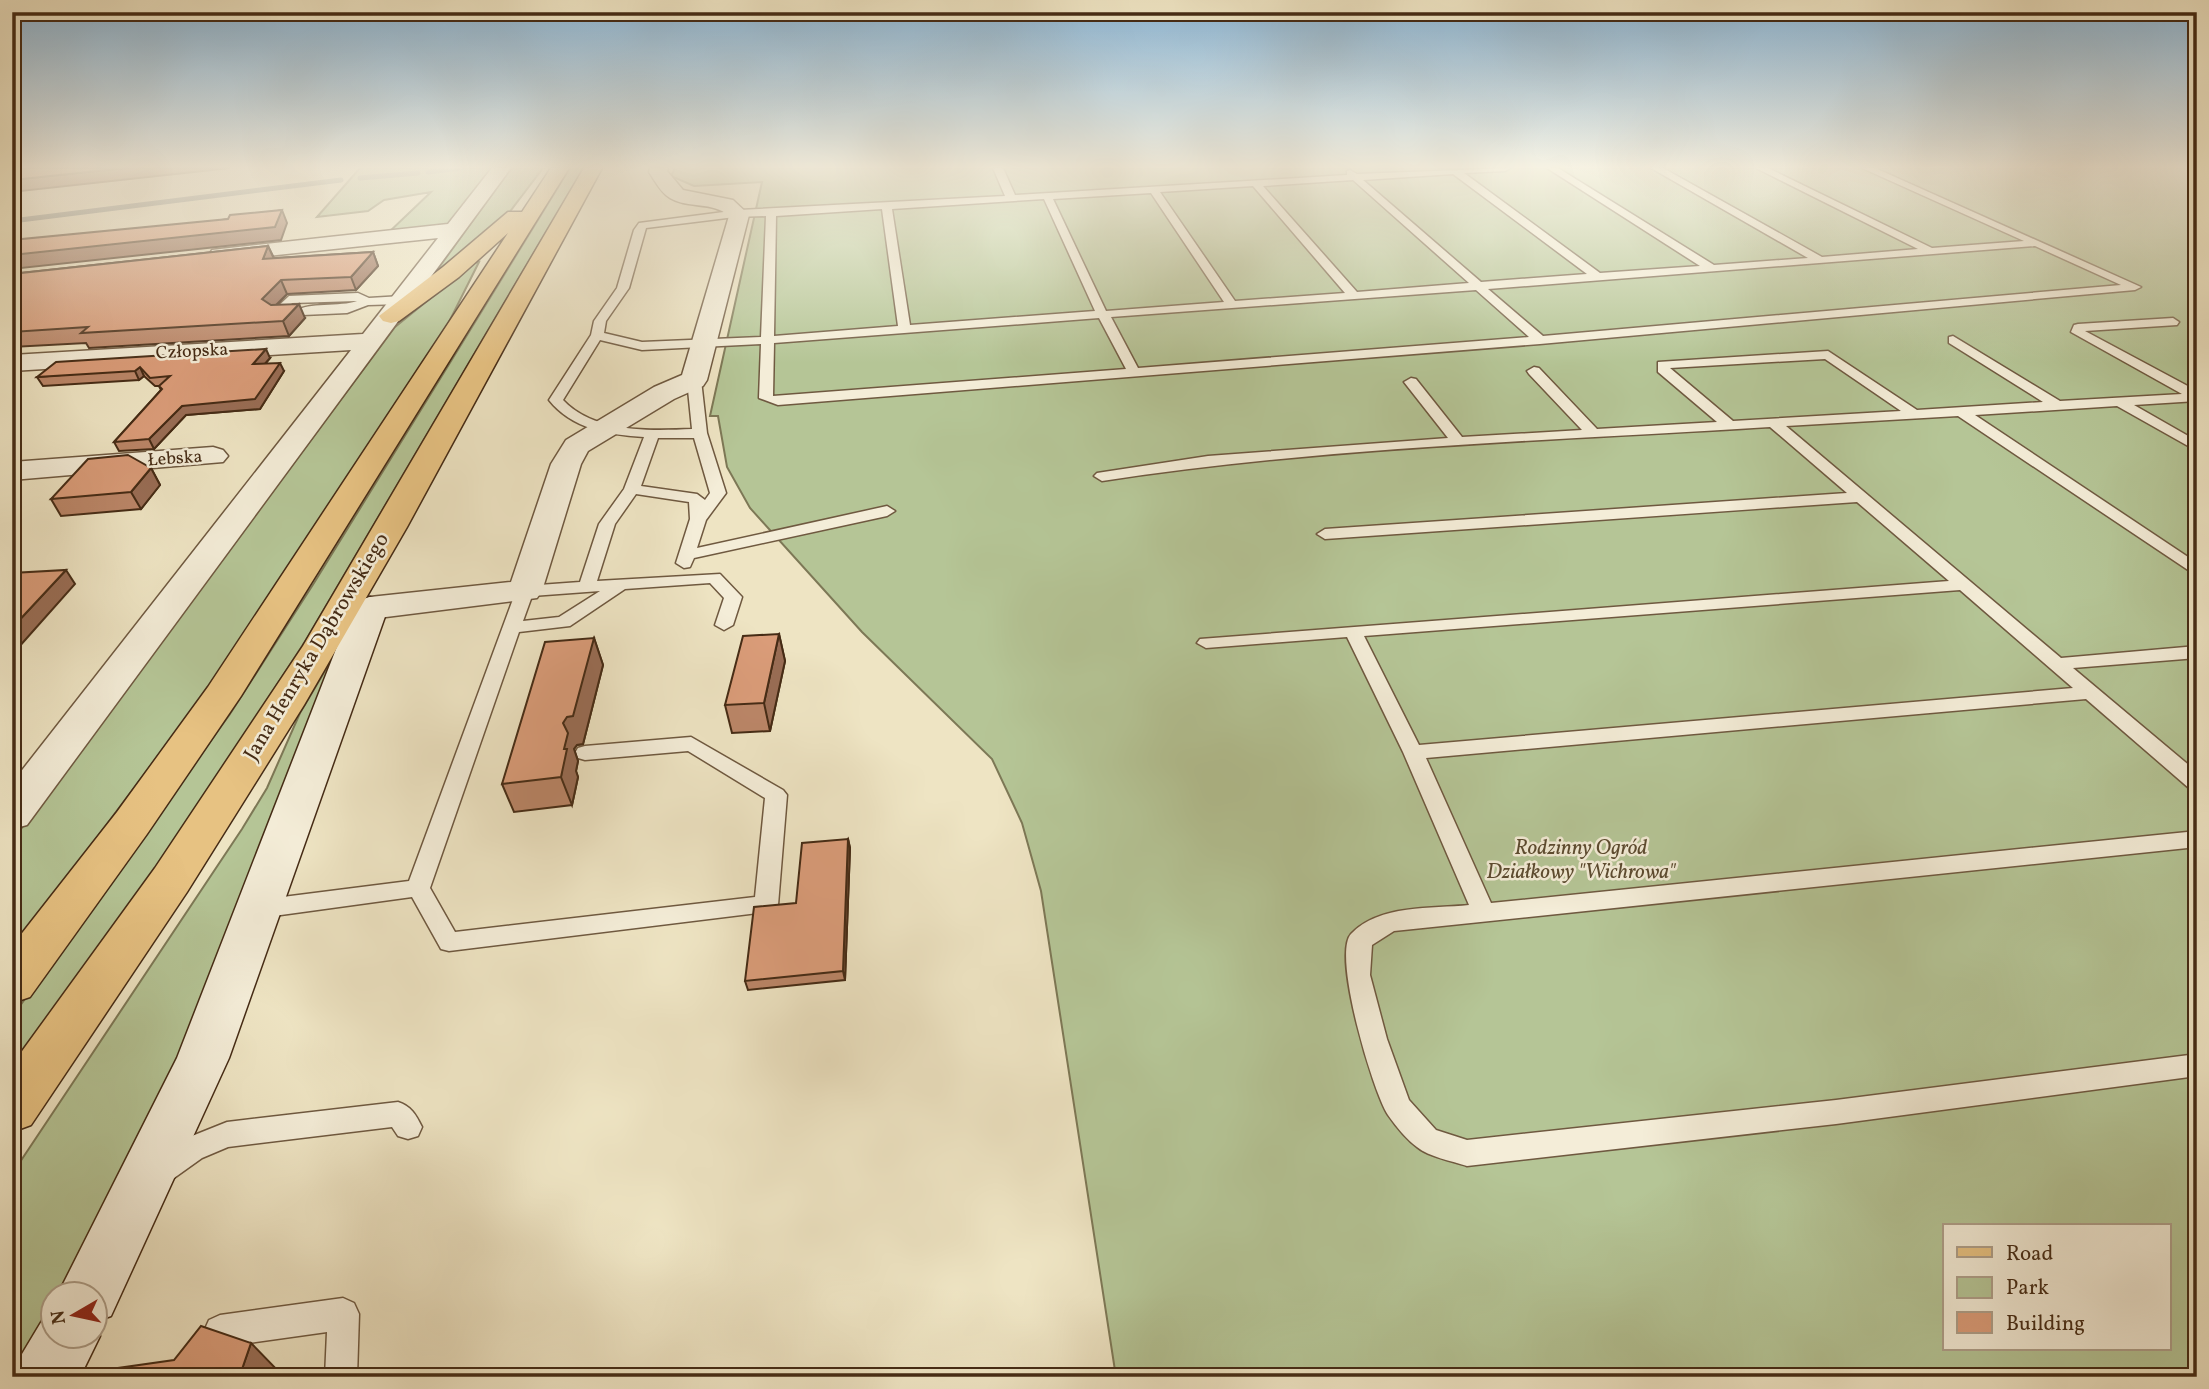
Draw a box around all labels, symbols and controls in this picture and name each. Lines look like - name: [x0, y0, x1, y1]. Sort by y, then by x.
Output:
- street label: Człopska: [155, 338, 229, 366]
- street label: Łebska: [147, 445, 203, 473]
- street label: Jana Henryka Dąbrowskiego: [237, 528, 397, 766]
- park label: Rodzinny Ogród Działkowy "Wichrowa": [1486, 834, 1677, 887]
- legend: [1943, 1224, 2170, 1350]
- text: Road: [2006, 1240, 2053, 1269]
- text: Park: [2006, 1274, 2049, 1303]
- north arrow: [38, 1280, 108, 1350]
- text: N: [45, 1308, 73, 1326]
- text: Building: [2006, 1310, 2085, 1339]

